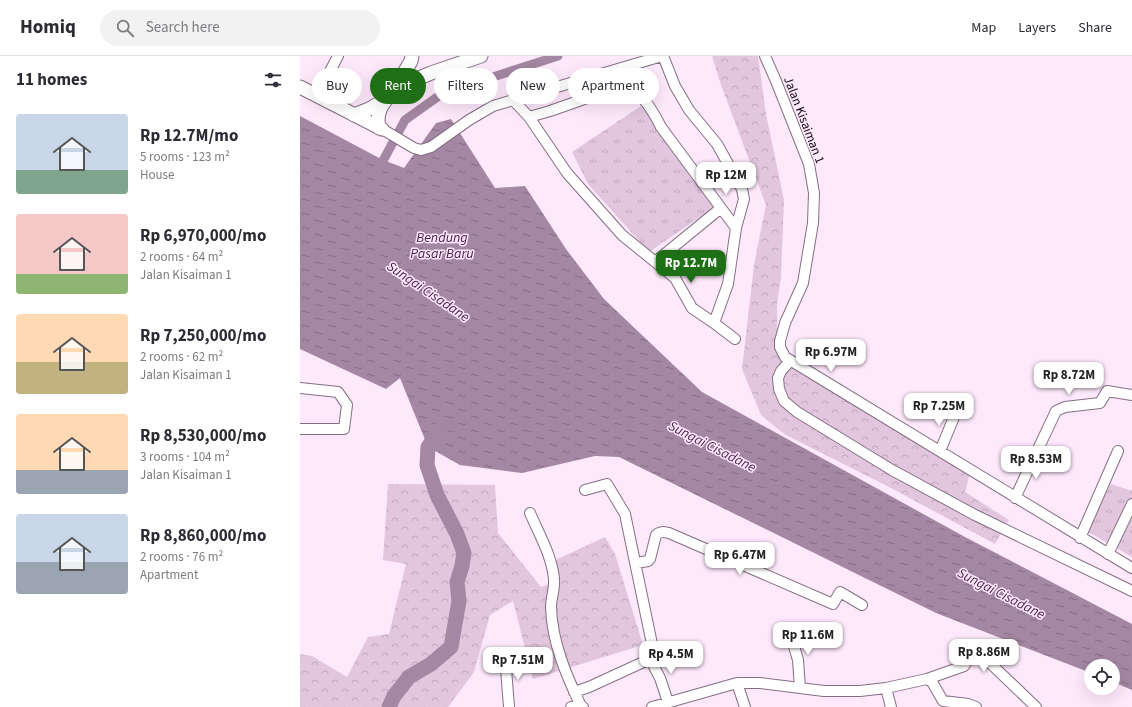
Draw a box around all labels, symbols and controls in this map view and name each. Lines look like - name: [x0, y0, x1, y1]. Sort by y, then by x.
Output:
- search box: [100, 10, 380, 46]
- text: Homiq: [20, 14, 76, 41]
- icon: search: [114, 17, 136, 39]
- text: Search here: [146, 17, 220, 38]
- text: Map: [971, 18, 996, 38]
- text: Layers: [1018, 18, 1056, 38]
- text: Share: [1078, 18, 1112, 38]
- text: 11 homes: [16, 68, 87, 92]
- chip: Buy: [312, 68, 362, 104]
- chip: Rent: [370, 68, 426, 104]
- chip: Filters: [434, 68, 498, 104]
- chip: New: [506, 68, 560, 104]
- chip: Apartment: [568, 68, 659, 104]
- icon: filters: [262, 69, 284, 91]
- street label: Jalan Kisaiman 1: [779, 74, 829, 166]
- text: Rp 12.7M/mo: [140, 124, 238, 148]
- icon: home: [48, 130, 96, 178]
- text: 5 rooms · 123 m²: [140, 148, 230, 166]
- pin: Rp 12M: [693, 162, 759, 196]
- text: House: [140, 166, 175, 184]
- text: Rp 12M: [705, 166, 747, 184]
- text: Rp 6,970,000/mo: [140, 224, 266, 248]
- water label: Bendung Pasar Baru: [410, 228, 474, 264]
- icon: home: [48, 230, 96, 278]
- text: 2 rooms · 64 m²: [140, 248, 223, 266]
- pin: Rp 12.7M: [650, 250, 732, 284]
- text: Rp 12.7M: [665, 254, 717, 272]
- water label: Sungai Cisadane: [383, 257, 474, 327]
- text: Jalan Kisaiman 1: [140, 266, 232, 284]
- text: Rp 7,250,000/mo: [140, 324, 266, 348]
- icon: home: [48, 330, 96, 378]
- pin: Rp 6.97M: [790, 339, 872, 373]
- text: Rp 6.97M: [805, 343, 857, 361]
- text: 2 rooms · 62 m²: [140, 348, 223, 366]
- pin: Rp 8.72M: [1028, 362, 1110, 396]
- text: Jalan Kisaiman 1: [140, 366, 232, 384]
- text: Rp 8.72M: [1043, 366, 1095, 384]
- pin: Rp 7.25M: [898, 393, 980, 427]
- text: Rp 7.25M: [913, 397, 965, 415]
- water label: Sungai Cisadane: [665, 416, 760, 478]
- text: Rp 8,530,000/mo: [140, 424, 266, 448]
- icon: home: [48, 430, 96, 478]
- pin: Rp 8.53M: [995, 446, 1077, 480]
- text: 3 rooms · 104 m²: [140, 448, 230, 466]
- text: Rp 8.53M: [1010, 450, 1062, 468]
- text: Jalan Kisaiman 1: [140, 466, 232, 484]
- text: Rp 8,860,000/mo: [140, 524, 266, 548]
- icon: home: [48, 530, 96, 578]
- pin: Rp 6.47M: [699, 542, 781, 576]
- text: Rp 6.47M: [714, 546, 766, 564]
- text: 2 rooms · 76 m²: [140, 548, 223, 566]
- water label: Sungai Cisadane: [954, 563, 1049, 625]
- text: Apartment: [140, 566, 198, 584]
- pin: Rp 11.6M: [767, 622, 849, 656]
- text: Rp 11.6M: [782, 626, 834, 644]
- pin: Rp 8.86M: [943, 639, 1025, 673]
- pin: Rp 4.5M: [634, 641, 708, 675]
- text: Rp 8.86M: [958, 643, 1010, 661]
- text: Rp 4.5M: [648, 645, 694, 663]
- pin: Rp 7.51M: [477, 647, 559, 681]
- text: Rp 7.51M: [492, 651, 544, 669]
- map controls: [1084, 659, 1120, 695]
- button: locate: [1084, 659, 1120, 695]

